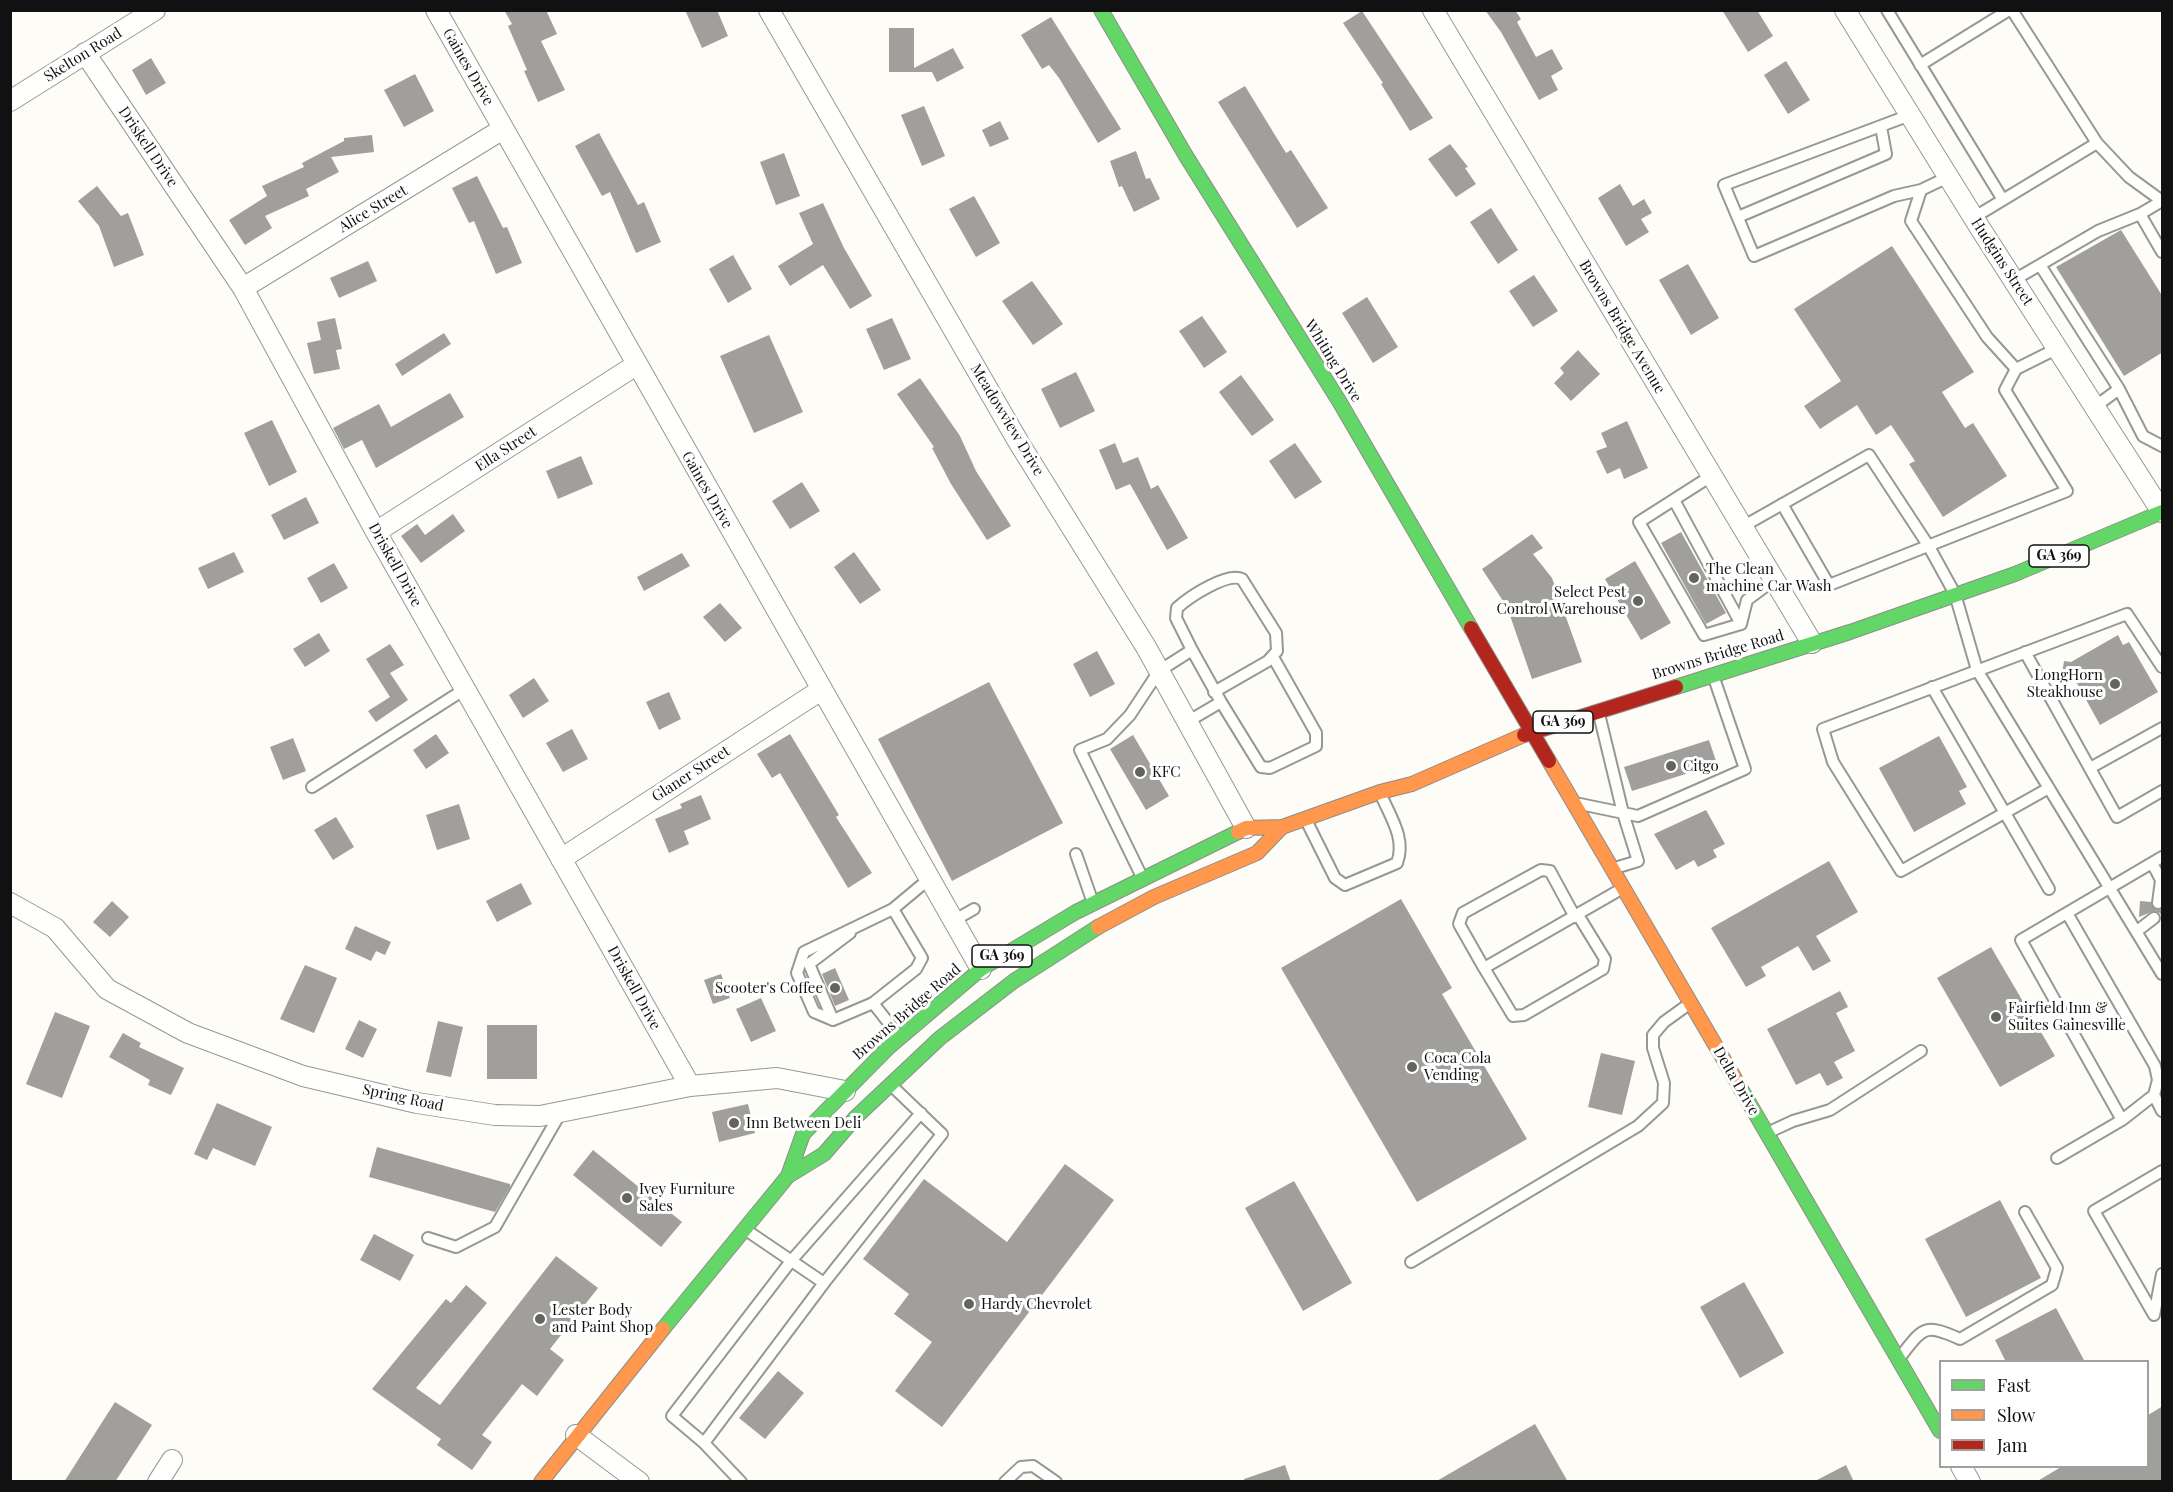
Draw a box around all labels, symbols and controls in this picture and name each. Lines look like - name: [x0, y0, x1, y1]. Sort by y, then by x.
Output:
- street label: Skelton Road: [41, 24, 125, 86]
- street label: Gaines Drive: [439, 25, 497, 109]
- street label: Driskell Drive: [115, 103, 181, 191]
- street label: Alice Street: [335, 181, 411, 237]
- street label: Hudgins Street: [1967, 215, 2037, 309]
- street label: Browns Bridge Avenue: [1575, 257, 1669, 397]
- street label: Whiting Drive: [1301, 317, 1365, 405]
- street label: Meadowview Drive: [966, 361, 1048, 479]
- street label: Ella Street: [472, 423, 540, 475]
- street label: Gaines Drive: [678, 448, 736, 532]
- street label: Driskell Drive: [365, 520, 425, 610]
- road number: GA 369: [2029, 545, 2089, 567]
- place label: The Clean machine Car Wash: [1706, 560, 1832, 595]
- marker: The Clean machine Car Wash: [1687, 571, 1701, 585]
- place label: Select Pest Control Warehouse: [1496, 583, 1626, 618]
- marker: Select Pest Control Warehouse: [1631, 594, 1645, 608]
- street label: Browns Bridge Road: [1650, 626, 1786, 684]
- place label: LongHorn Steakhouse: [2027, 666, 2103, 701]
- marker: LongHorn Steakhouse: [2108, 677, 2122, 691]
- road number: GA 369: [1533, 711, 1593, 733]
- street label: Glaner Street: [649, 742, 733, 806]
- place label: Citgo: [1683, 757, 1719, 775]
- marker: Citgo: [1664, 759, 1678, 773]
- place label: KFC: [1152, 763, 1181, 781]
- marker: KFC: [1133, 765, 1147, 779]
- street label: Driskell Drive: [604, 943, 664, 1033]
- road number: GA 369: [972, 945, 1032, 967]
- street label: Browns Bridge Road: [849, 960, 965, 1064]
- place label: Scooter's Coffee: [715, 979, 823, 997]
- marker: Scooter's Coffee: [828, 981, 842, 995]
- place label: Fairfield Inn & Suites Gainesville: [2008, 999, 2126, 1034]
- marker: Fairfield Inn & Suites Gainesville: [1989, 1010, 2003, 1024]
- street label: Delta Drive: [1709, 1044, 1763, 1118]
- place label: Coca Cola Vending: [1424, 1049, 1491, 1084]
- marker: Coca Cola Vending: [1405, 1060, 1419, 1074]
- street label: Spring Road: [361, 1081, 445, 1115]
- place label: Inn Between Deli: [746, 1114, 861, 1132]
- marker: Inn Between Deli: [727, 1116, 741, 1130]
- place label: Ivey Furniture Sales: [639, 1180, 735, 1215]
- marker: Ivey Furniture Sales: [620, 1191, 634, 1205]
- place label: Hardy Chevrolet: [981, 1295, 1092, 1313]
- marker: Hardy Chevrolet: [962, 1297, 976, 1311]
- place label: Lester Body and Paint Shop: [552, 1301, 653, 1336]
- marker: Lester Body and Paint Shop: [533, 1312, 547, 1326]
- legend: [1939, 1360, 2149, 1468]
- text: Fast: [1997, 1373, 2030, 1397]
- text: Slow: [1997, 1403, 2035, 1427]
- text: Jam: [1997, 1433, 2027, 1457]

